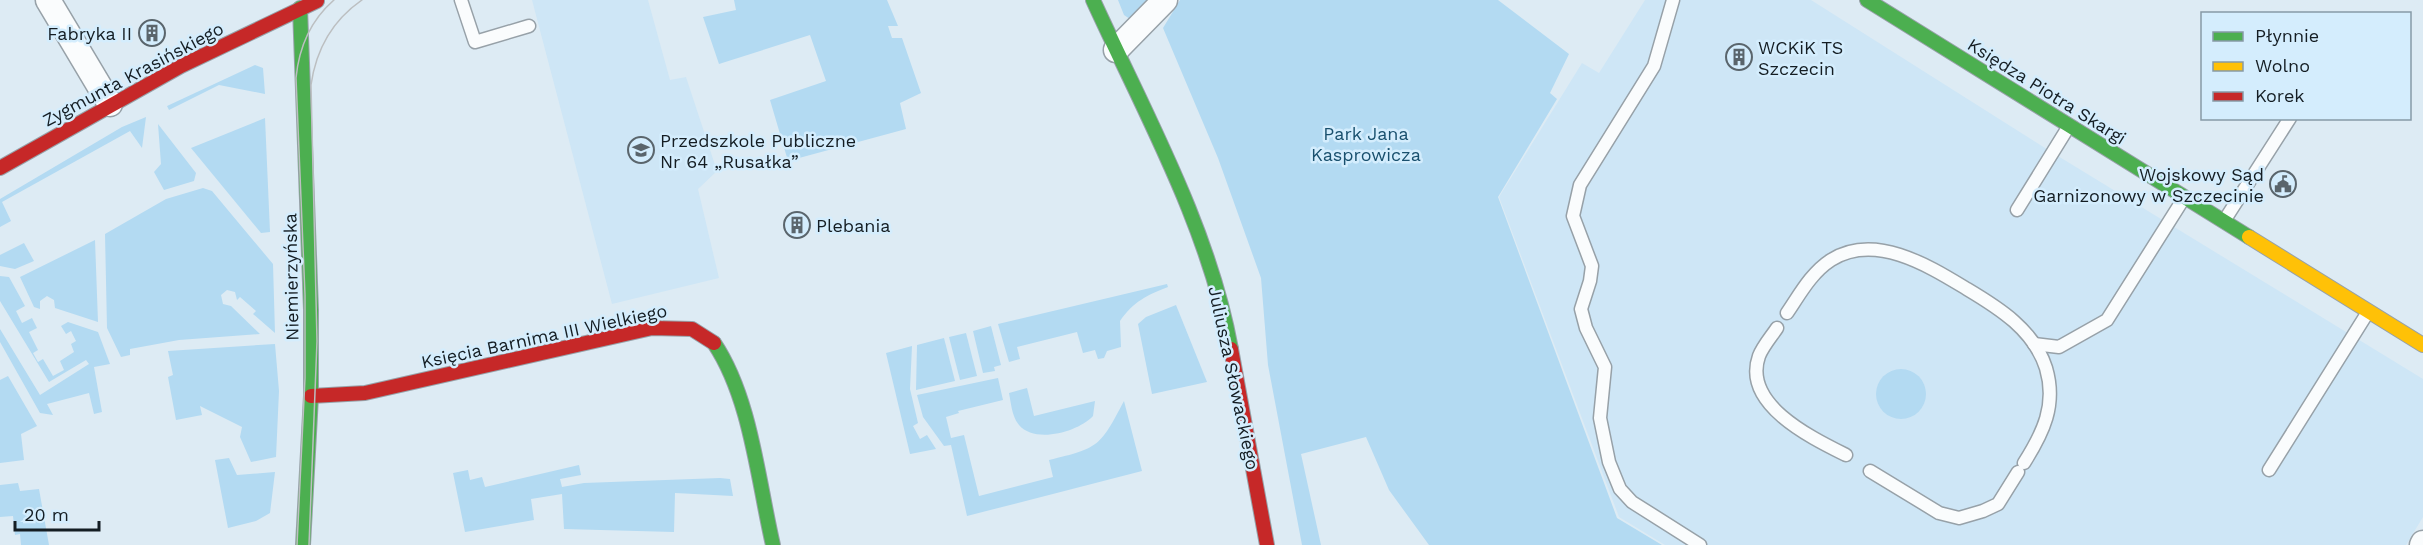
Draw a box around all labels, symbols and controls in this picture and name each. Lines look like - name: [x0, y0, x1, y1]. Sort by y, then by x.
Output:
- legend: [2201, 12, 2411, 120]
- street label: Zygmunta Krasińskiego: [39, 17, 227, 131]
- building icon: Fabryka II: [137, 18, 167, 48]
- place label: Fabryka II: [47, 23, 132, 44]
- text: Płynnie: [2255, 25, 2319, 46]
- street label: Księdza Piotra Skargi: [1964, 34, 2130, 148]
- place label: WCKiK TS Szczecin: [1758, 37, 1843, 79]
- building icon: WCKiK TS Szczecin: [1724, 42, 1754, 72]
- text: Wolno: [2255, 55, 2310, 76]
- text: Korek: [2255, 85, 2305, 106]
- park label: Park Jana Kasprowicza: [1311, 123, 1421, 165]
- place label: Przedszkole Publiczne Nr 64 „Rusałka”: [660, 130, 856, 172]
- school or university icon: Przedszkole Publiczne Nr 64 „Rusałka”: [626, 135, 656, 165]
- place label: Wojskowy Sąd Garnizonowy w Szczecinie: [2033, 164, 2264, 206]
- public building icon: Wojskowy Sąd Garnizonowy w Szczecinie: [2268, 169, 2298, 199]
- building icon: Plebania: [782, 210, 812, 240]
- street label: Niemierzyńska: [279, 213, 303, 341]
- place label: Plebania: [816, 215, 890, 236]
- street label: Juliusza Słowackiego: [1204, 284, 1264, 472]
- street label: Księcia Barnima III Wielkiego: [419, 300, 669, 372]
- scale bar: [15, 494, 99, 532]
- text: 20 m: [24, 504, 69, 525]

